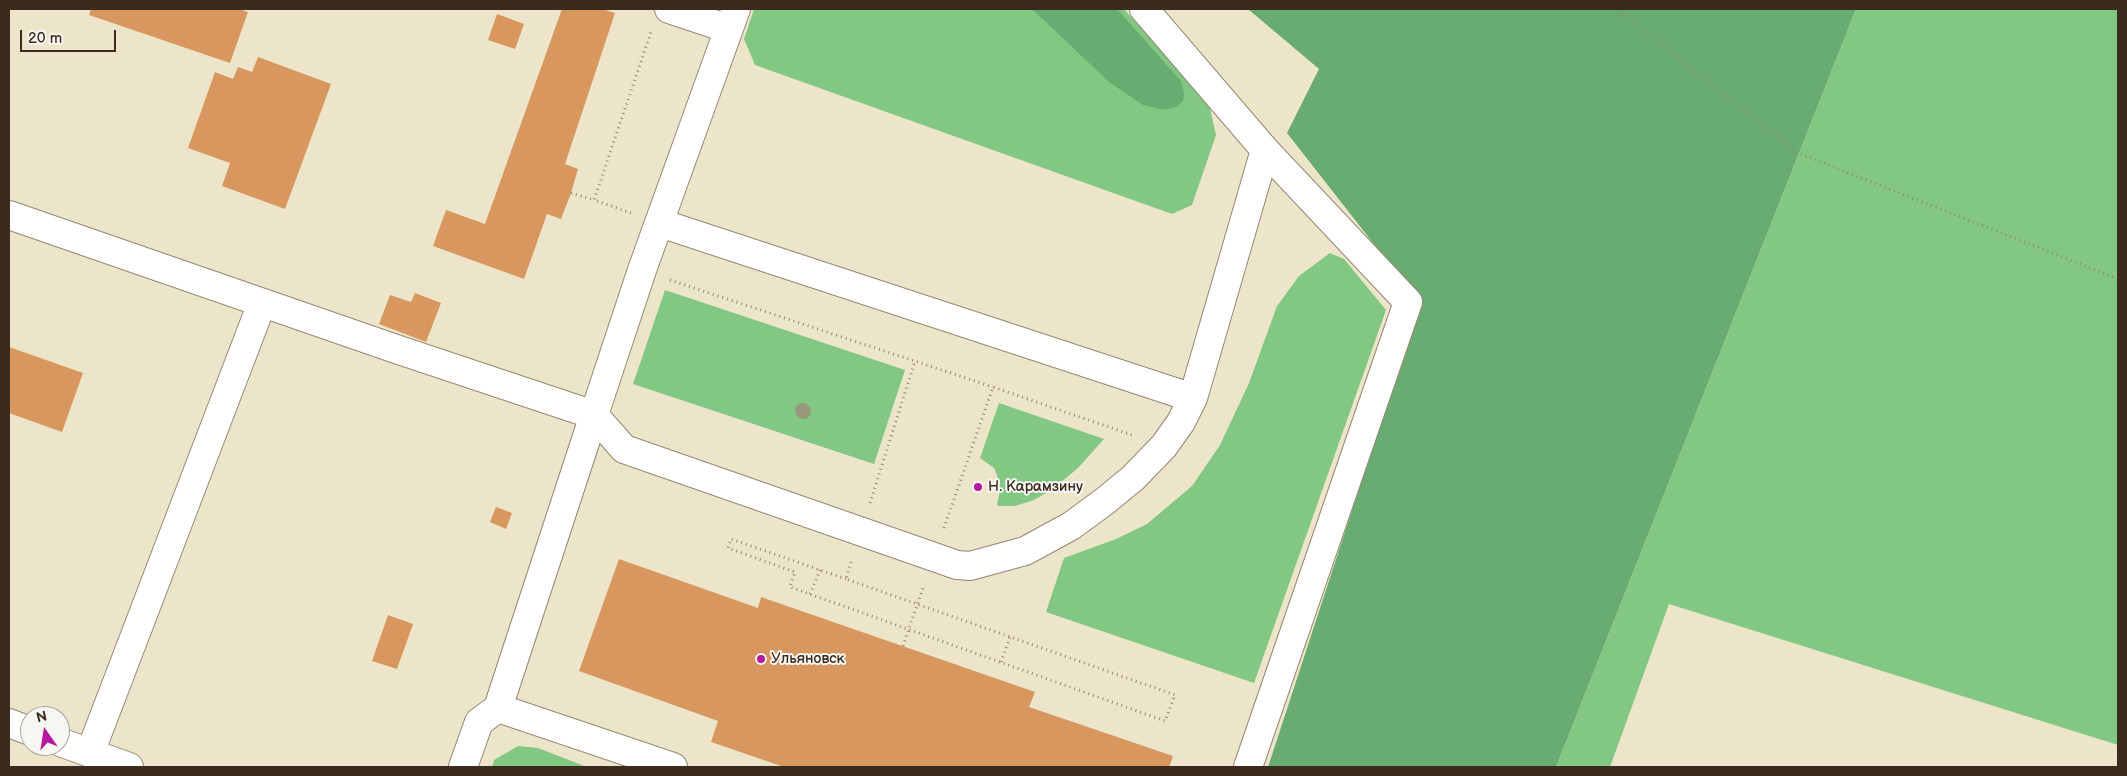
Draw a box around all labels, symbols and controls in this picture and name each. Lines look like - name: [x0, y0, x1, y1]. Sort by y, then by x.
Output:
- scale bar: [22, 20, 119, 52]
- text: 20 m: [28, 29, 62, 48]
- place label: Н. Карамзину: [988, 478, 1083, 496]
- marker: Н. Карамзину: [972, 481, 984, 493]
- place label: Ульяновск: [771, 650, 845, 668]
- marker: Ульяновск: [755, 653, 767, 665]
- north arrow: [20, 706, 70, 756]
- text: N: [35, 707, 49, 726]

